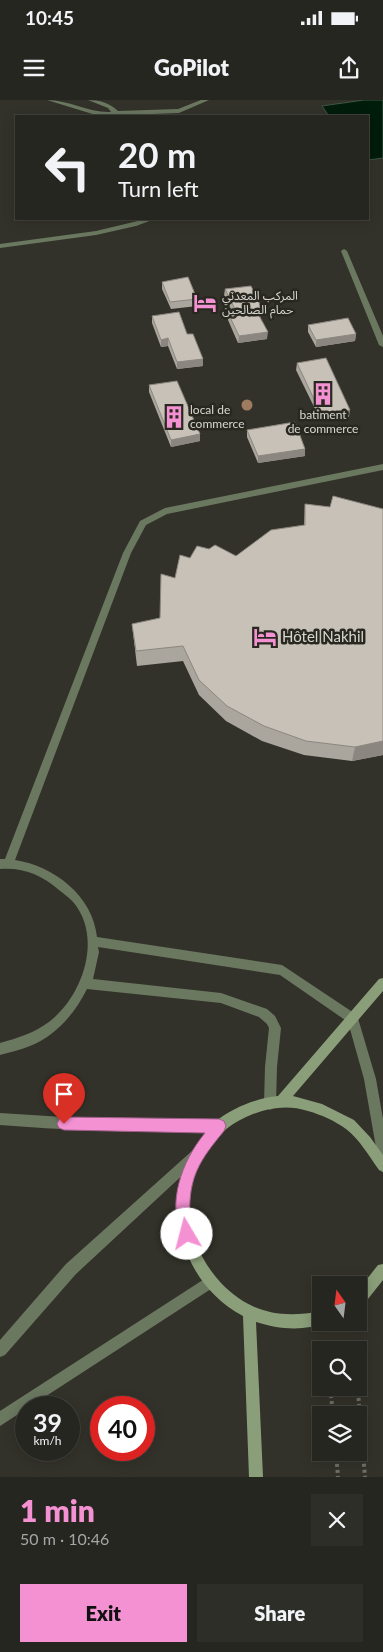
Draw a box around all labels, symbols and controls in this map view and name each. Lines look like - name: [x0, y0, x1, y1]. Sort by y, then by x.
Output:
- text: 10:45: [25, 6, 74, 29]
- icon: menu: [20, 54, 48, 82]
- text: GoPilot: [154, 54, 229, 81]
- icon: share: [335, 54, 363, 82]
- text: 20 m: [118, 133, 196, 175]
- icon: left: [35, 135, 100, 200]
- text: Turn left: [118, 175, 199, 202]
- place label: المركب المعدني حمام الصالحين: [222, 288, 298, 319]
- hotel icon: المركب المعدني حمام الصالحين: [192, 290, 218, 316]
- building icon: batiment de commerce: [310, 381, 336, 407]
- place label: local de commerce: [190, 402, 245, 431]
- building icon: local de commerce: [161, 404, 187, 430]
- place label: batiment de commerce: [288, 407, 358, 436]
- hotel icon: Hôtel Nakhil: [252, 624, 278, 650]
- place label: Hôtel Nakhil: [282, 627, 364, 645]
- pin: [43, 1073, 85, 1124]
- icon: arrive: [50, 1080, 78, 1108]
- position arrow: [160, 1207, 212, 1259]
- north arrow: [312, 1276, 368, 1331]
- map controls: [312, 1276, 367, 1461]
- button: search: [312, 1341, 367, 1396]
- speed limit sign: 40: [90, 1396, 155, 1461]
- button: layers: [312, 1406, 367, 1461]
- text: 39: [33, 1407, 62, 1437]
- text: km/h: [33, 1433, 62, 1448]
- text: 1 min: [20, 1492, 95, 1528]
- button: close: [311, 1494, 363, 1546]
- text: 50 m · 10:46: [20, 1529, 109, 1548]
- button: Exit: [20, 1584, 187, 1642]
- button: Share: [197, 1584, 363, 1642]

